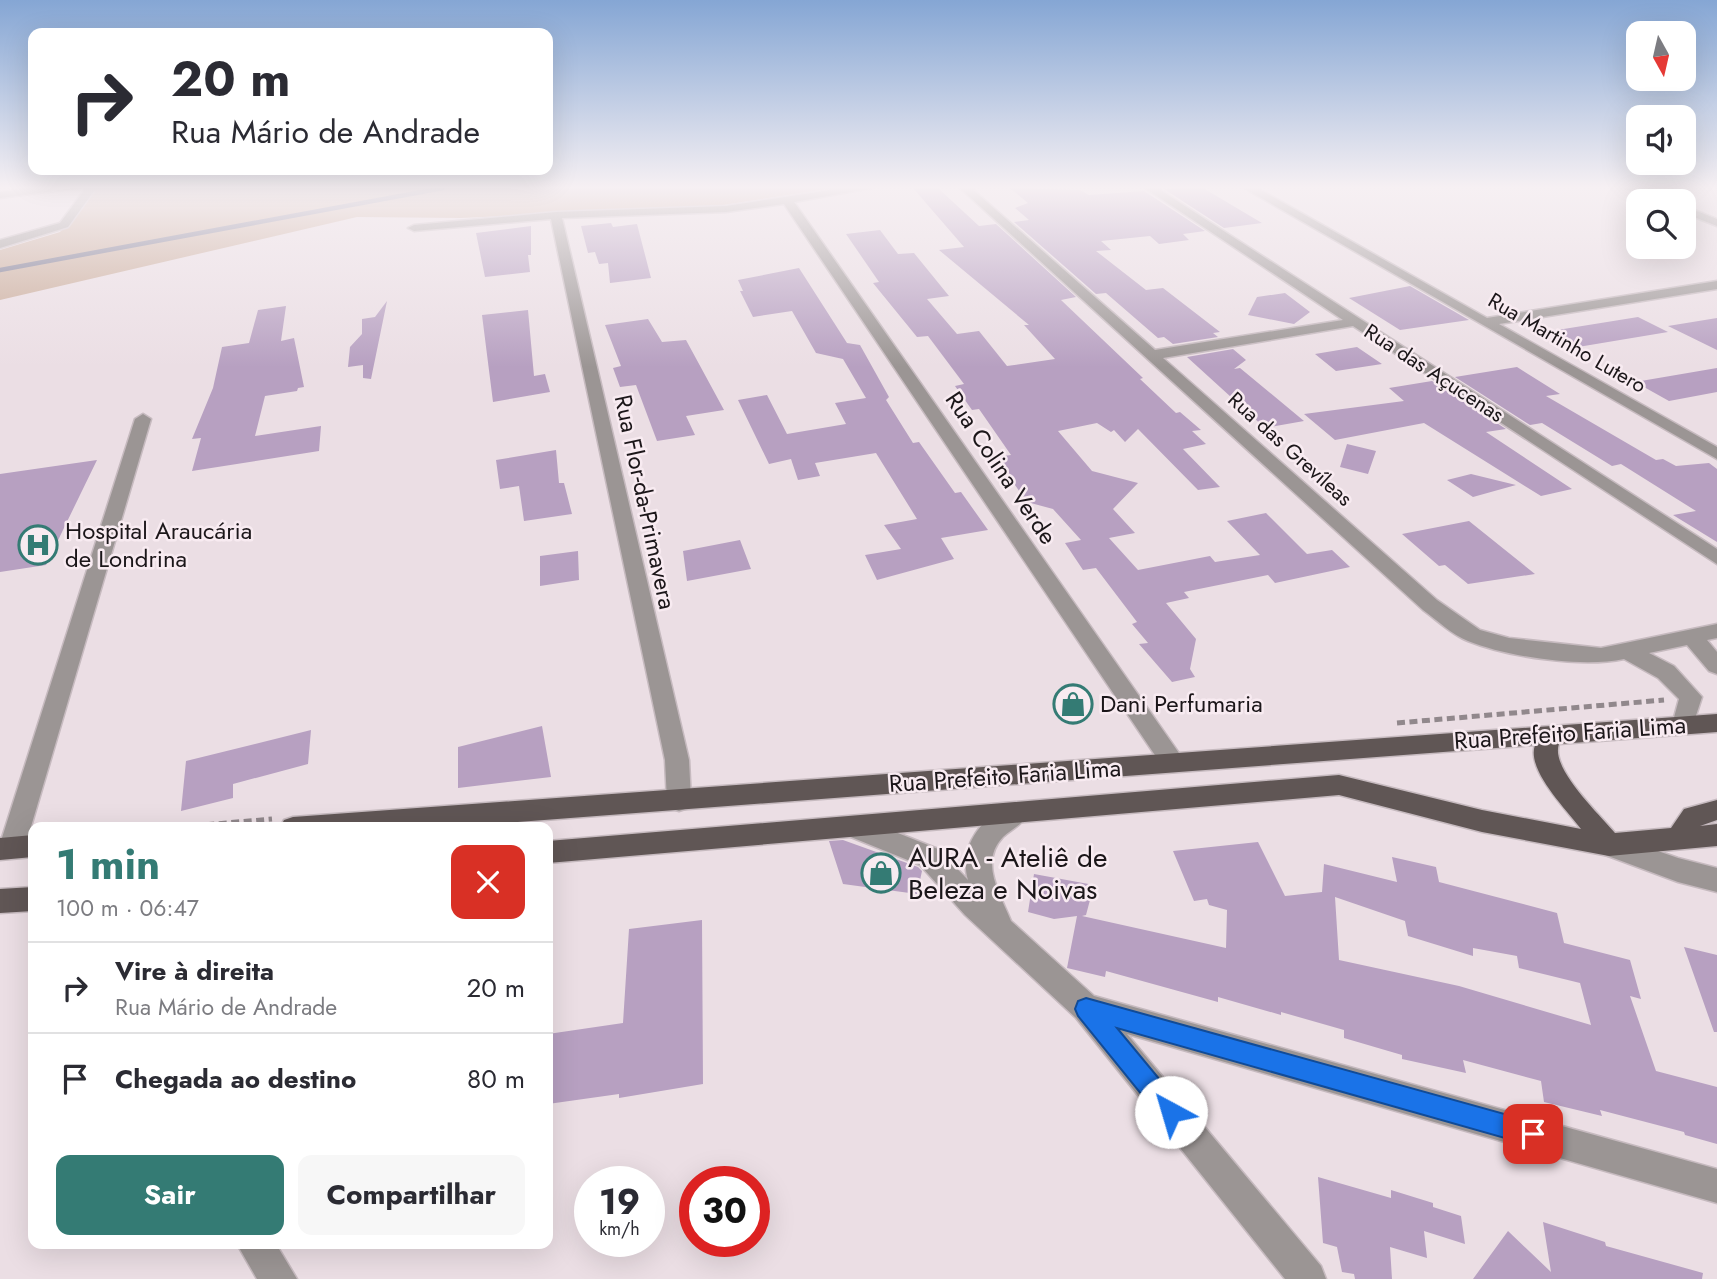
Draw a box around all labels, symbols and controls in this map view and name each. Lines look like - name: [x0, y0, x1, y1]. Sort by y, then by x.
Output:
- north arrow: [1626, 21, 1696, 91]
- map controls: [1626, 21, 1696, 259]
- text: 20 m: [171, 44, 290, 114]
- icon: right: [56, 56, 147, 147]
- button: sound: [1626, 105, 1696, 175]
- text: Rua Mário de Andrade: [171, 109, 480, 155]
- button: search: [1626, 189, 1696, 259]
- street label: Rua Martinho Lutero: [1482, 285, 1652, 401]
- street label: Rua das Açucenas: [1358, 316, 1510, 430]
- street label: Rua Colina Verde: [937, 384, 1066, 551]
- street label: Rua das Grevíleas: [1221, 385, 1359, 513]
- street label: Rua Flor-da-Primavera: [606, 391, 685, 612]
- place label: Hospital Araucária de Londrina: [65, 513, 252, 576]
- hospital icon: Hospital Araucária de Londrina: [17, 524, 59, 566]
- shop icon: Dani Perfumaria: [1052, 683, 1094, 725]
- place label: Dani Perfumaria: [1100, 686, 1263, 721]
- street label: Rua Prefeito Faria Lima: [1453, 707, 1687, 758]
- street label: Rua Prefeito Faria Lima: [888, 750, 1122, 801]
- text: 1 min: [56, 834, 160, 895]
- place label: AURA - Ateliê de Beleza e Noivas: [908, 837, 1107, 910]
- button: close: [451, 845, 525, 919]
- shop icon: AURA - Ateliê de Beleza e Noivas: [860, 852, 902, 894]
- text: 100 m · 06:47: [56, 891, 199, 925]
- text: Vire à direita: [115, 952, 274, 990]
- icon: right: [56, 969, 94, 1007]
- text: 20 m: [467, 969, 525, 1007]
- text: Rua Mário de Andrade: [115, 990, 337, 1024]
- icon: arrive: [56, 1060, 94, 1098]
- text: Chegada ao destino: [115, 1060, 356, 1098]
- text: 80 m: [467, 1060, 525, 1098]
- position arrow: [1134, 1075, 1208, 1149]
- pin: [1503, 1104, 1563, 1164]
- icon: arrive: [1514, 1115, 1552, 1153]
- button: Sair: [56, 1155, 284, 1235]
- button: Compartilhar: [298, 1155, 525, 1235]
- speed limit sign: 30: [679, 1166, 770, 1257]
- text: 19: [599, 1177, 640, 1227]
- text: km/h: [599, 1216, 640, 1242]

